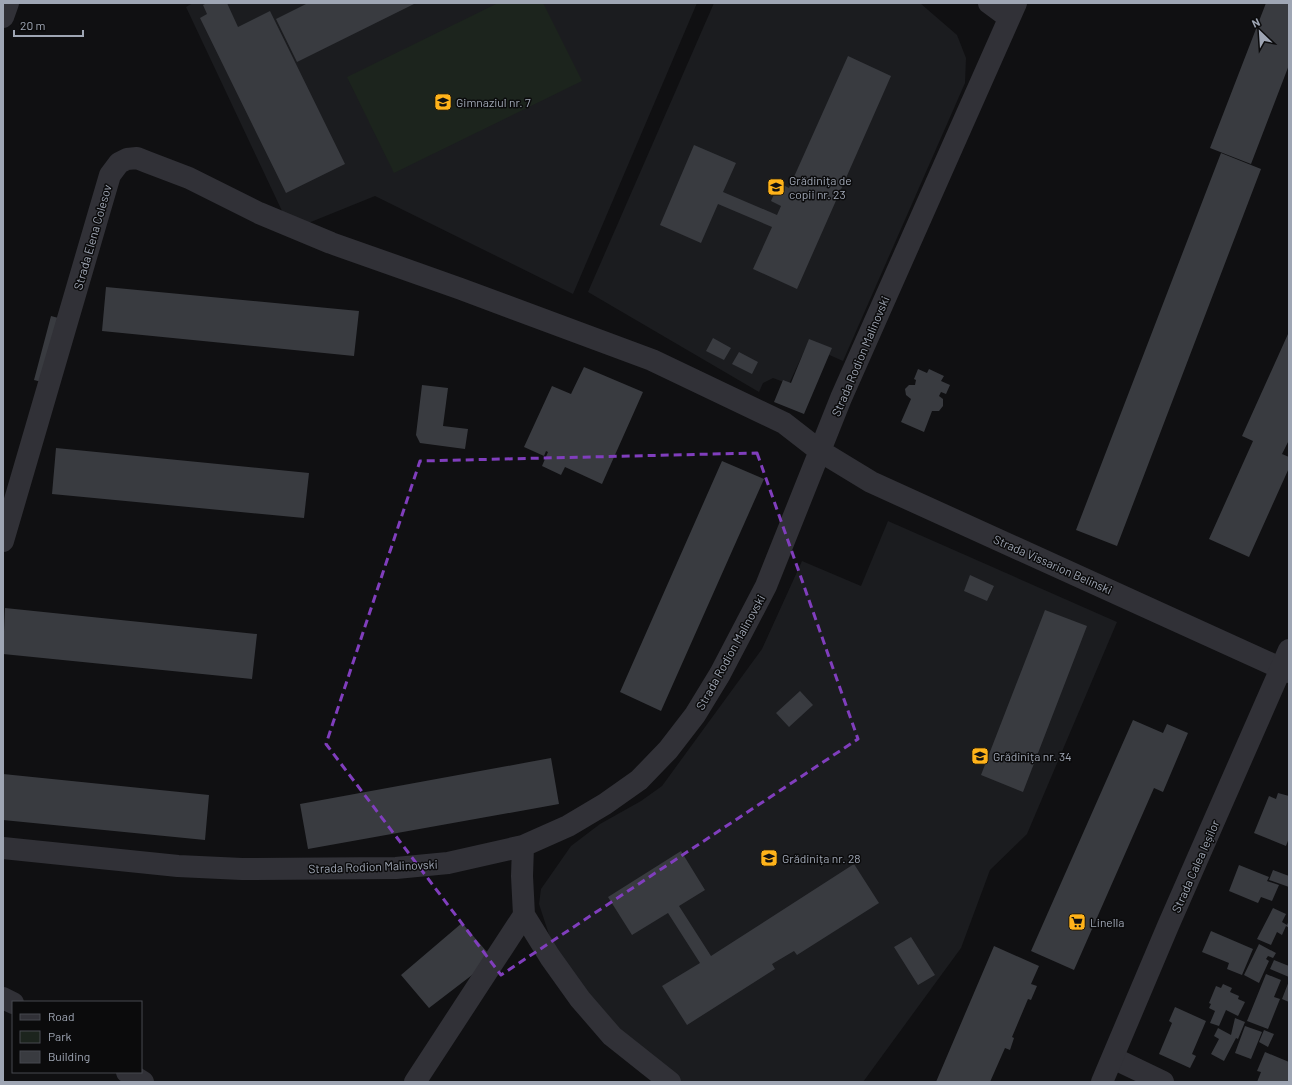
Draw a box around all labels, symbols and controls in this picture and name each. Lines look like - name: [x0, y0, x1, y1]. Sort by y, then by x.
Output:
- scale bar: [14, 12, 83, 38]
- north arrow: [1240, 12, 1280, 52]
- text: N: [1249, 15, 1262, 30]
- text: 20 m: [20, 18, 46, 32]
- school or university icon: Gimnaziul nr. 7: [433, 92, 453, 112]
- place label: Gimnaziul nr. 7: [456, 95, 531, 109]
- place label: Grădinița de copii nr. 23: [789, 173, 852, 201]
- school or university icon: Grădinița de copii nr. 23: [766, 177, 786, 197]
- street label: Strada Elena Colesov: [70, 182, 114, 291]
- street label: Strada Rodion Malinovski: [828, 294, 892, 418]
- street label: Strada Vissarion Belinski: [991, 531, 1115, 597]
- street label: Strada Rodion Malinovski: [693, 592, 767, 712]
- school or university icon: Grădinița nr. 34: [970, 746, 990, 766]
- place label: Grădinița nr. 34: [993, 749, 1072, 763]
- street label: Strada Calea Ieșilor: [1168, 817, 1222, 914]
- school or university icon: Grădinița nr. 28: [759, 848, 779, 868]
- place label: Grădinița nr. 28: [782, 851, 861, 865]
- street label: Strada Rodion Malinovski: [308, 857, 438, 875]
- supermarket icon: Linella: [1067, 912, 1087, 932]
- place label: Linella: [1090, 915, 1124, 929]
- legend: [12, 1001, 142, 1073]
- text: Road: [48, 1009, 75, 1023]
- text: Park: [48, 1029, 72, 1043]
- text: Building: [48, 1049, 90, 1063]

